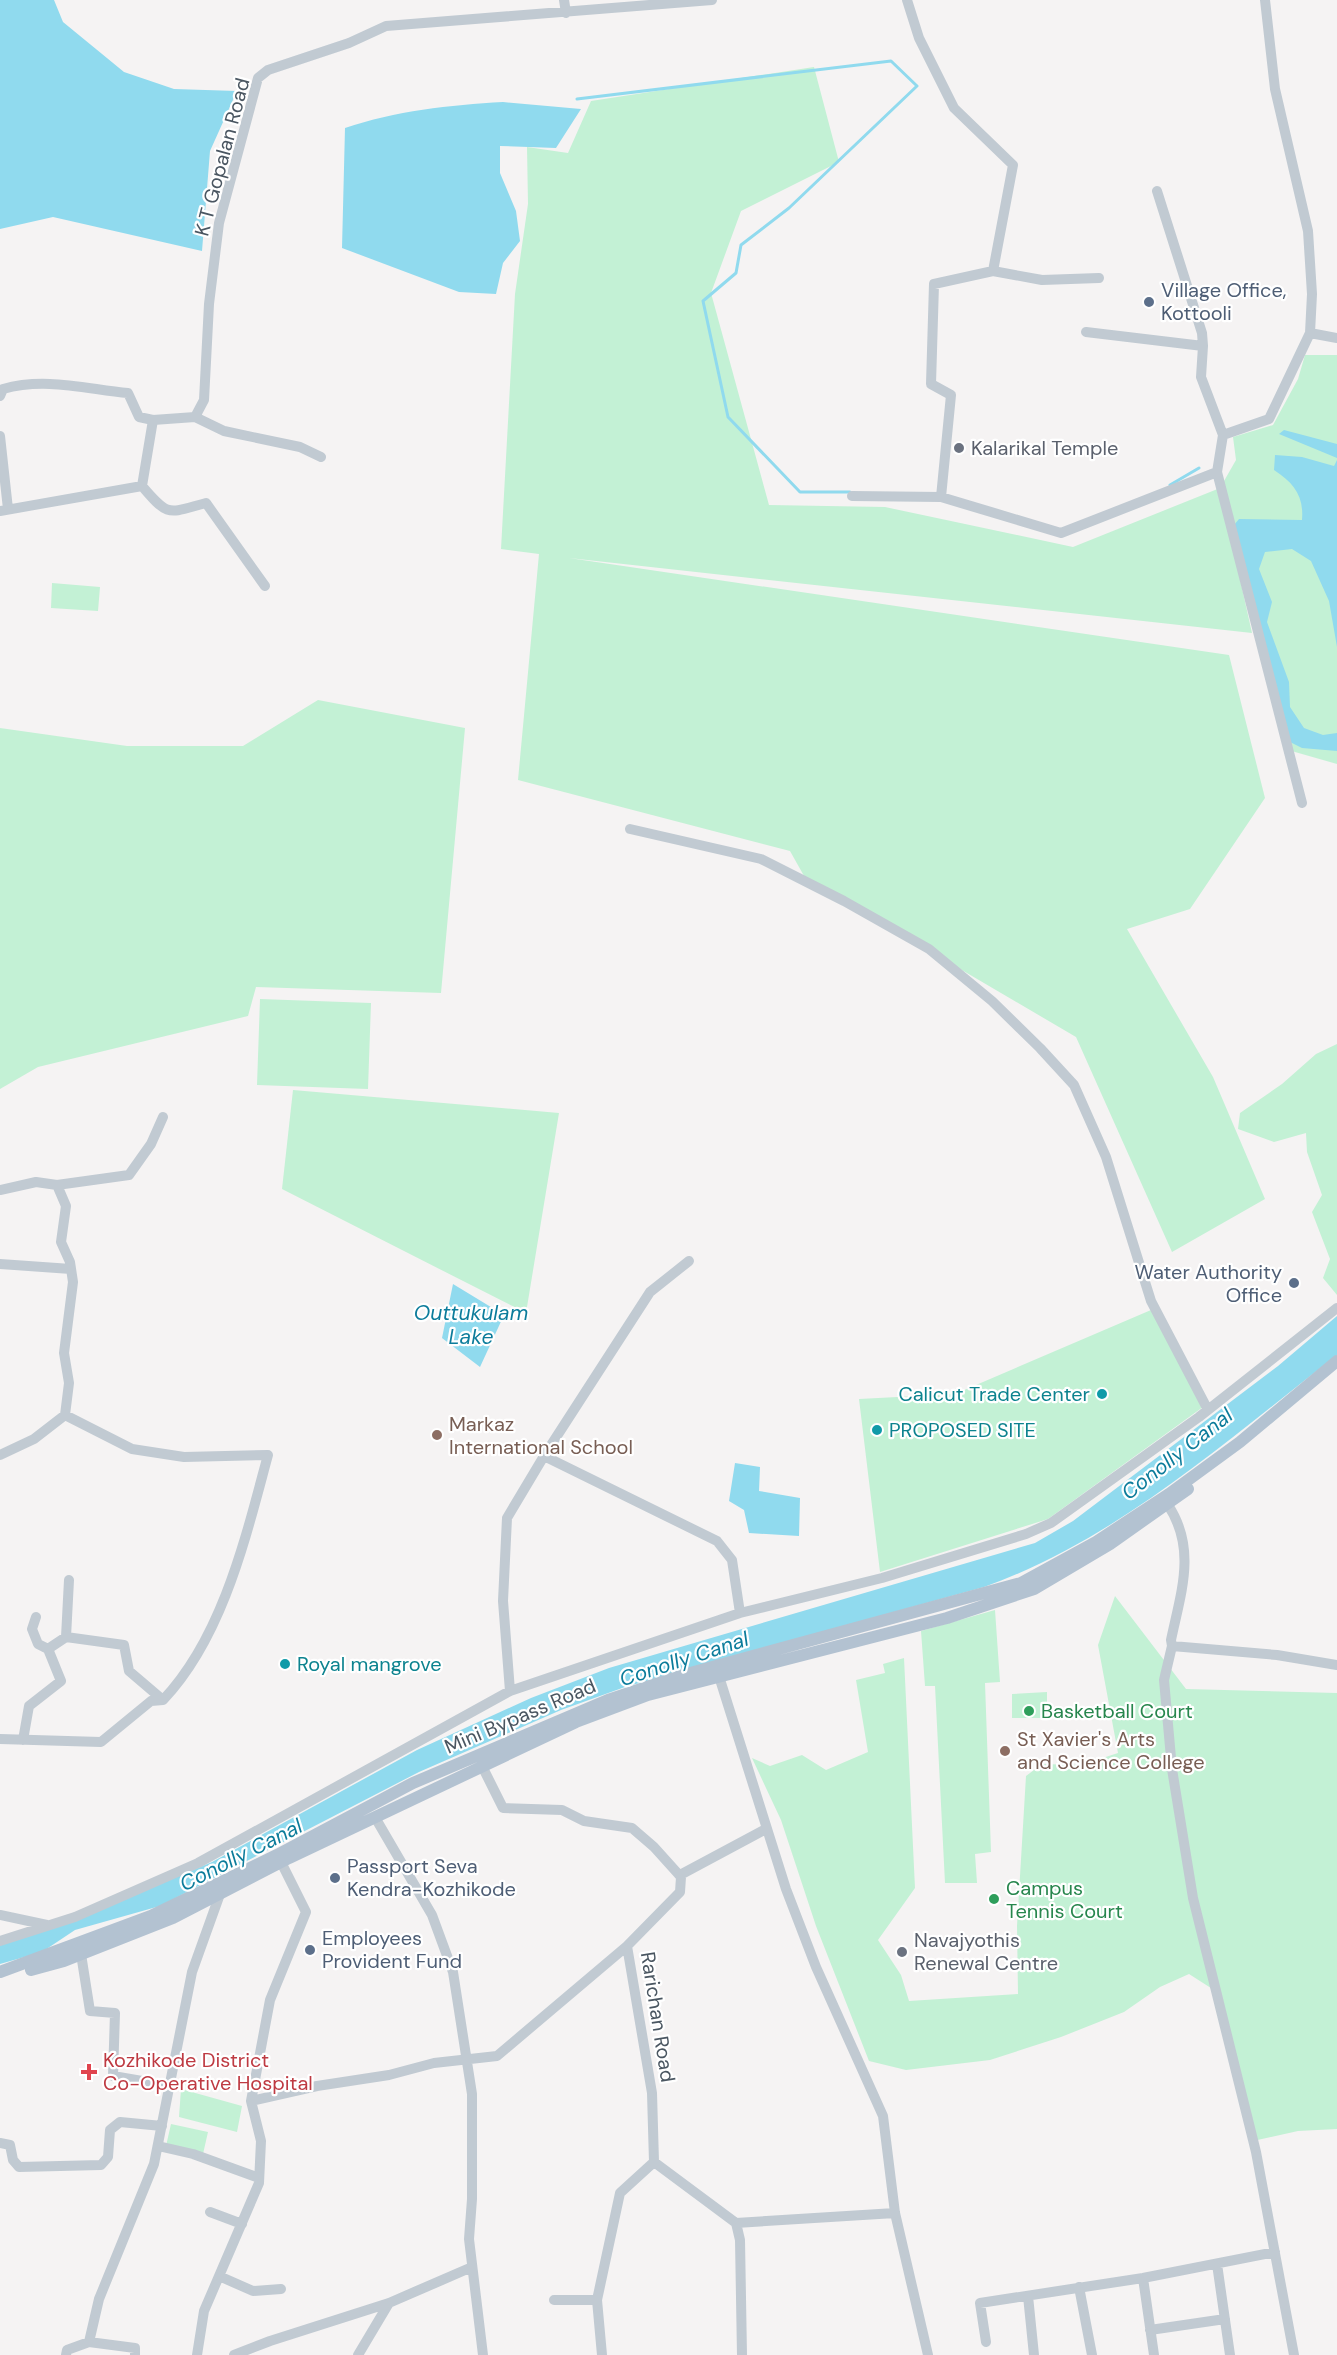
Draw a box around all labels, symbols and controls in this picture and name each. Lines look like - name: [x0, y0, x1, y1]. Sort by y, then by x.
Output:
- street label: K T Gopalan Road: [188, 75, 256, 239]
- place label: Village Office, Kottooli: [1161, 277, 1286, 326]
- marker: Village Office, Kottooli: [1142, 295, 1156, 309]
- place label: Kalarikal Temple: [971, 435, 1118, 461]
- marker: Kalarikal Temple: [952, 441, 966, 455]
- place label: Water Authority Office: [1135, 1259, 1282, 1308]
- marker: Water Authority Office: [1287, 1276, 1301, 1290]
- water label: Outtukulam Lake: [414, 1299, 528, 1351]
- place label: Calicut Trade Center: [898, 1381, 1090, 1407]
- marker: Calicut Trade Center: [1095, 1387, 1109, 1401]
- water label: Conolly Canal: [1115, 1401, 1239, 1506]
- place label: Markaz International School: [449, 1411, 633, 1460]
- place label: PROPOSED SITE: [889, 1417, 1036, 1443]
- marker: PROPOSED SITE: [870, 1423, 884, 1437]
- marker: Markaz International School: [430, 1428, 444, 1442]
- water label: Conolly Canal: [616, 1625, 752, 1693]
- place label: Royal mangrove: [297, 1651, 442, 1677]
- marker: Royal mangrove: [278, 1657, 292, 1671]
- street label: Mini Bypass Road: [440, 1672, 600, 1760]
- place label: Basketball Court: [1041, 1698, 1193, 1724]
- marker: Basketball Court: [1022, 1704, 1036, 1718]
- place label: St Xavier's Arts and Science College: [1017, 1726, 1205, 1775]
- marker: St Xavier's Arts and Science College: [998, 1744, 1012, 1758]
- water label: Conolly Canal: [175, 1812, 307, 1898]
- place label: Passport Seva Kendra-Kozhikode: [347, 1853, 516, 1902]
- marker: Passport Seva Kendra-Kozhikode: [328, 1871, 342, 1885]
- place label: Campus Tennis Court: [1006, 1875, 1123, 1924]
- marker: Campus Tennis Court: [987, 1892, 1001, 1906]
- place label: Employees Provident Fund: [322, 1925, 462, 1974]
- place label: Navajyothis Renewal Centre: [914, 1927, 1058, 1976]
- marker: Employees Provident Fund: [303, 1943, 317, 1957]
- marker: Navajyothis Renewal Centre: [895, 1945, 909, 1959]
- street label: Rarichan Road: [635, 1950, 681, 2084]
- place label: Kozhikode District Co-Operative Hospital: [103, 2047, 313, 2096]
- marker: Kozhikode District Co-Operative Hospital: [80, 2063, 98, 2081]

